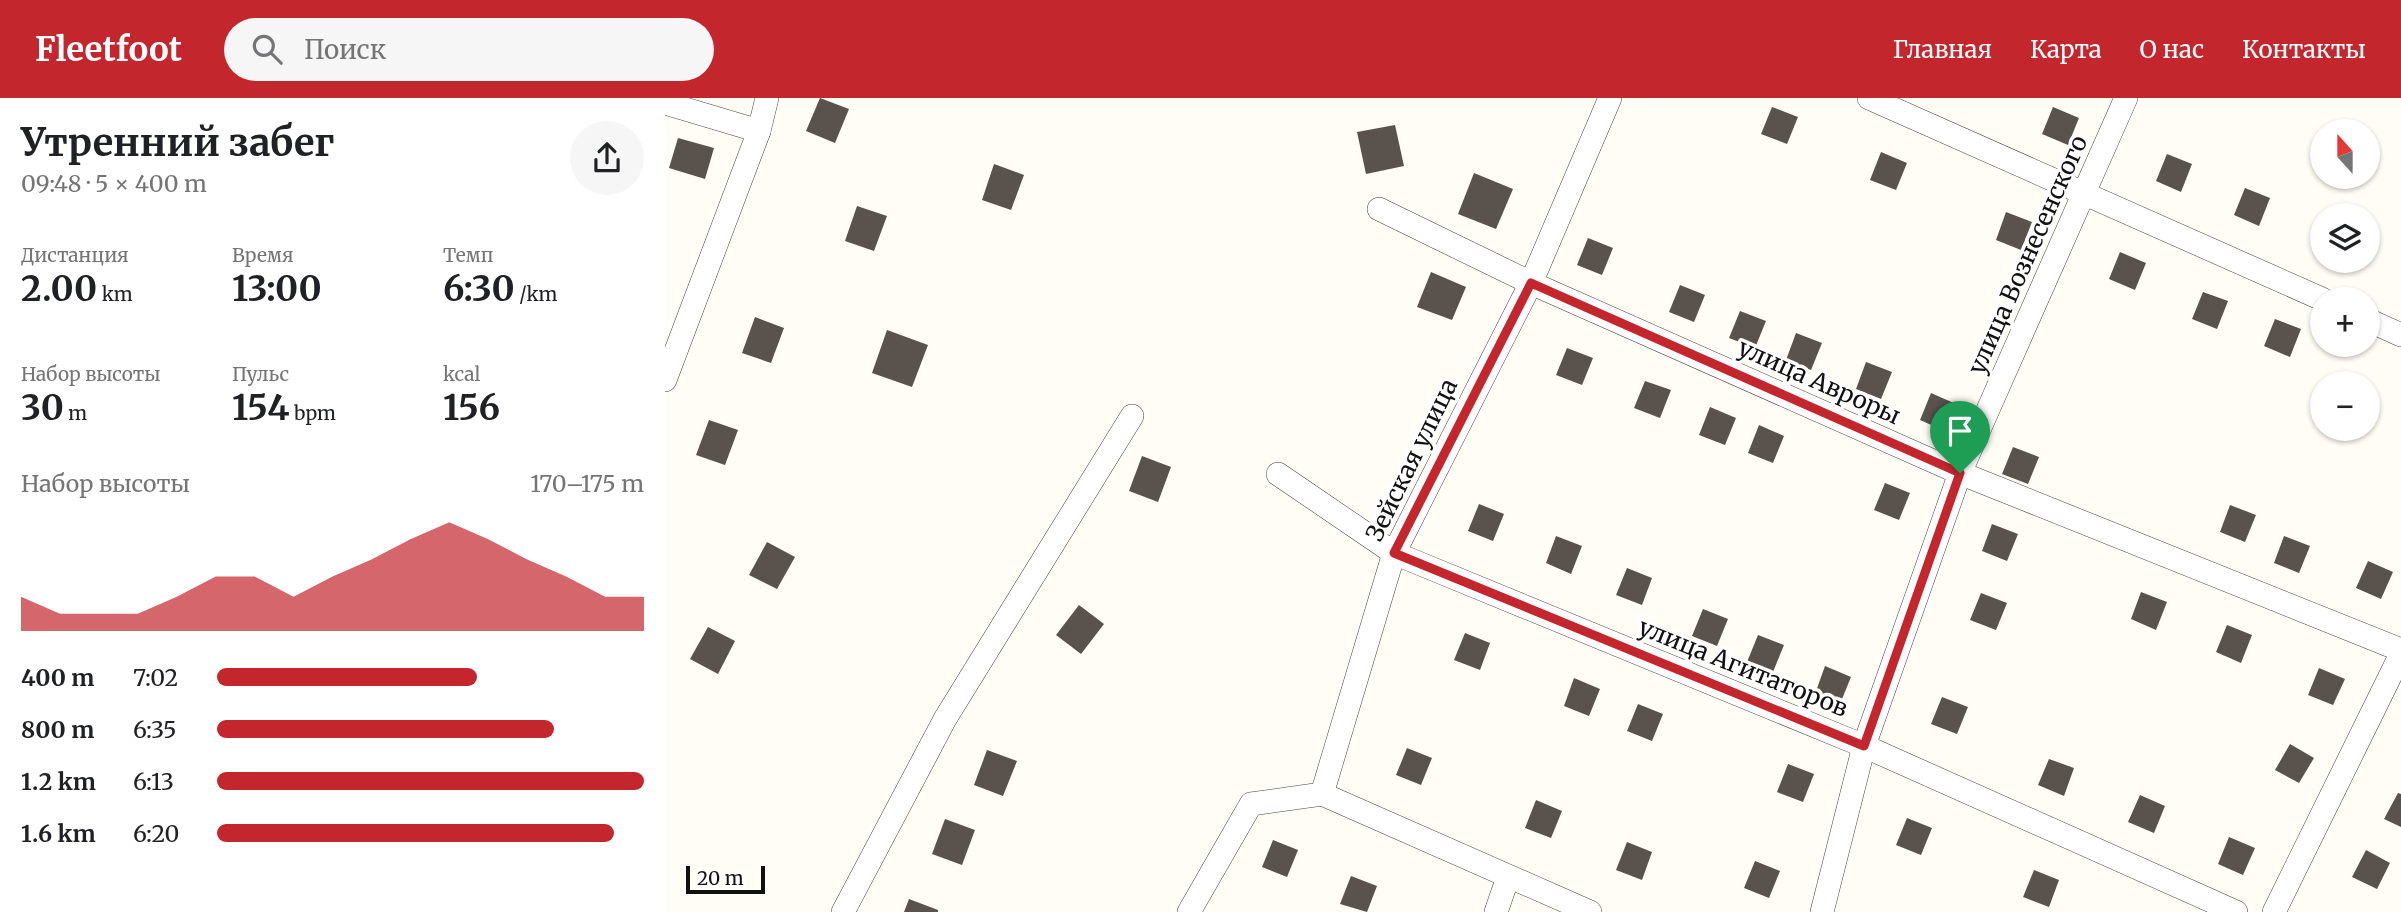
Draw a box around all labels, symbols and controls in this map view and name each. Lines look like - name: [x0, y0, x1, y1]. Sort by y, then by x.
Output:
- search box: [224, 18, 714, 81]
- text: Fleetfoot: [35, 29, 182, 70]
- icon: search: [248, 30, 286, 68]
- text: Поиск: [304, 33, 386, 66]
- text: Главная: [1893, 34, 1992, 65]
- text: Карта: [2030, 34, 2102, 65]
- text: О нас: [2140, 34, 2204, 65]
- text: Контакты: [2242, 34, 2366, 65]
- text: Утренний забег: [21, 119, 334, 166]
- north arrow: [2310, 119, 2380, 189]
- map controls: [2310, 119, 2380, 441]
- button: share: [570, 121, 644, 195]
- street label: улица Вознесенского: [1961, 130, 2094, 379]
- text: 09:48 · 5 × 400 m: [21, 169, 207, 198]
- button: layers: [2310, 203, 2380, 273]
- text: Дистанция: [21, 243, 129, 267]
- text: Время: [232, 243, 293, 267]
- text: Темп: [443, 243, 493, 267]
- text: 2.00: [21, 267, 97, 311]
- text: 13:00: [232, 267, 322, 311]
- text: 6:30: [443, 267, 515, 311]
- text: km: [97, 282, 133, 306]
- text: /km: [515, 282, 557, 306]
- button: +: [2310, 287, 2380, 357]
- street label: улица Авроры: [1733, 332, 1905, 431]
- text: Набор высоты: [21, 362, 161, 386]
- text: Пульс: [232, 362, 289, 386]
- text: kcal: [443, 362, 480, 386]
- button: −: [2310, 371, 2380, 441]
- street label: Зейская улица: [1359, 373, 1464, 546]
- text: 30: [21, 386, 64, 430]
- text: 154: [232, 386, 290, 430]
- text: 156: [443, 386, 500, 430]
- text: m: [64, 401, 87, 425]
- text: bpm: [290, 401, 336, 425]
- pin: [1930, 401, 1990, 473]
- icon: arrive: [1941, 412, 1979, 450]
- text: Набор высоты: [21, 469, 190, 498]
- text: 170–175 m: [530, 469, 644, 498]
- street label: улица Агитаторов: [1634, 611, 1853, 724]
- text: 400 m: [21, 663, 95, 692]
- text: 7:02: [133, 663, 178, 692]
- text: 800 m: [21, 715, 94, 744]
- text: 6:35: [133, 715, 176, 744]
- text: 1.2 km: [21, 767, 96, 796]
- text: 6:13: [133, 767, 174, 796]
- text: 1.6 km: [21, 819, 96, 848]
- text: 6:20: [133, 819, 179, 848]
- scale bar: [686, 863, 765, 895]
- text: 20 m: [697, 866, 744, 890]

